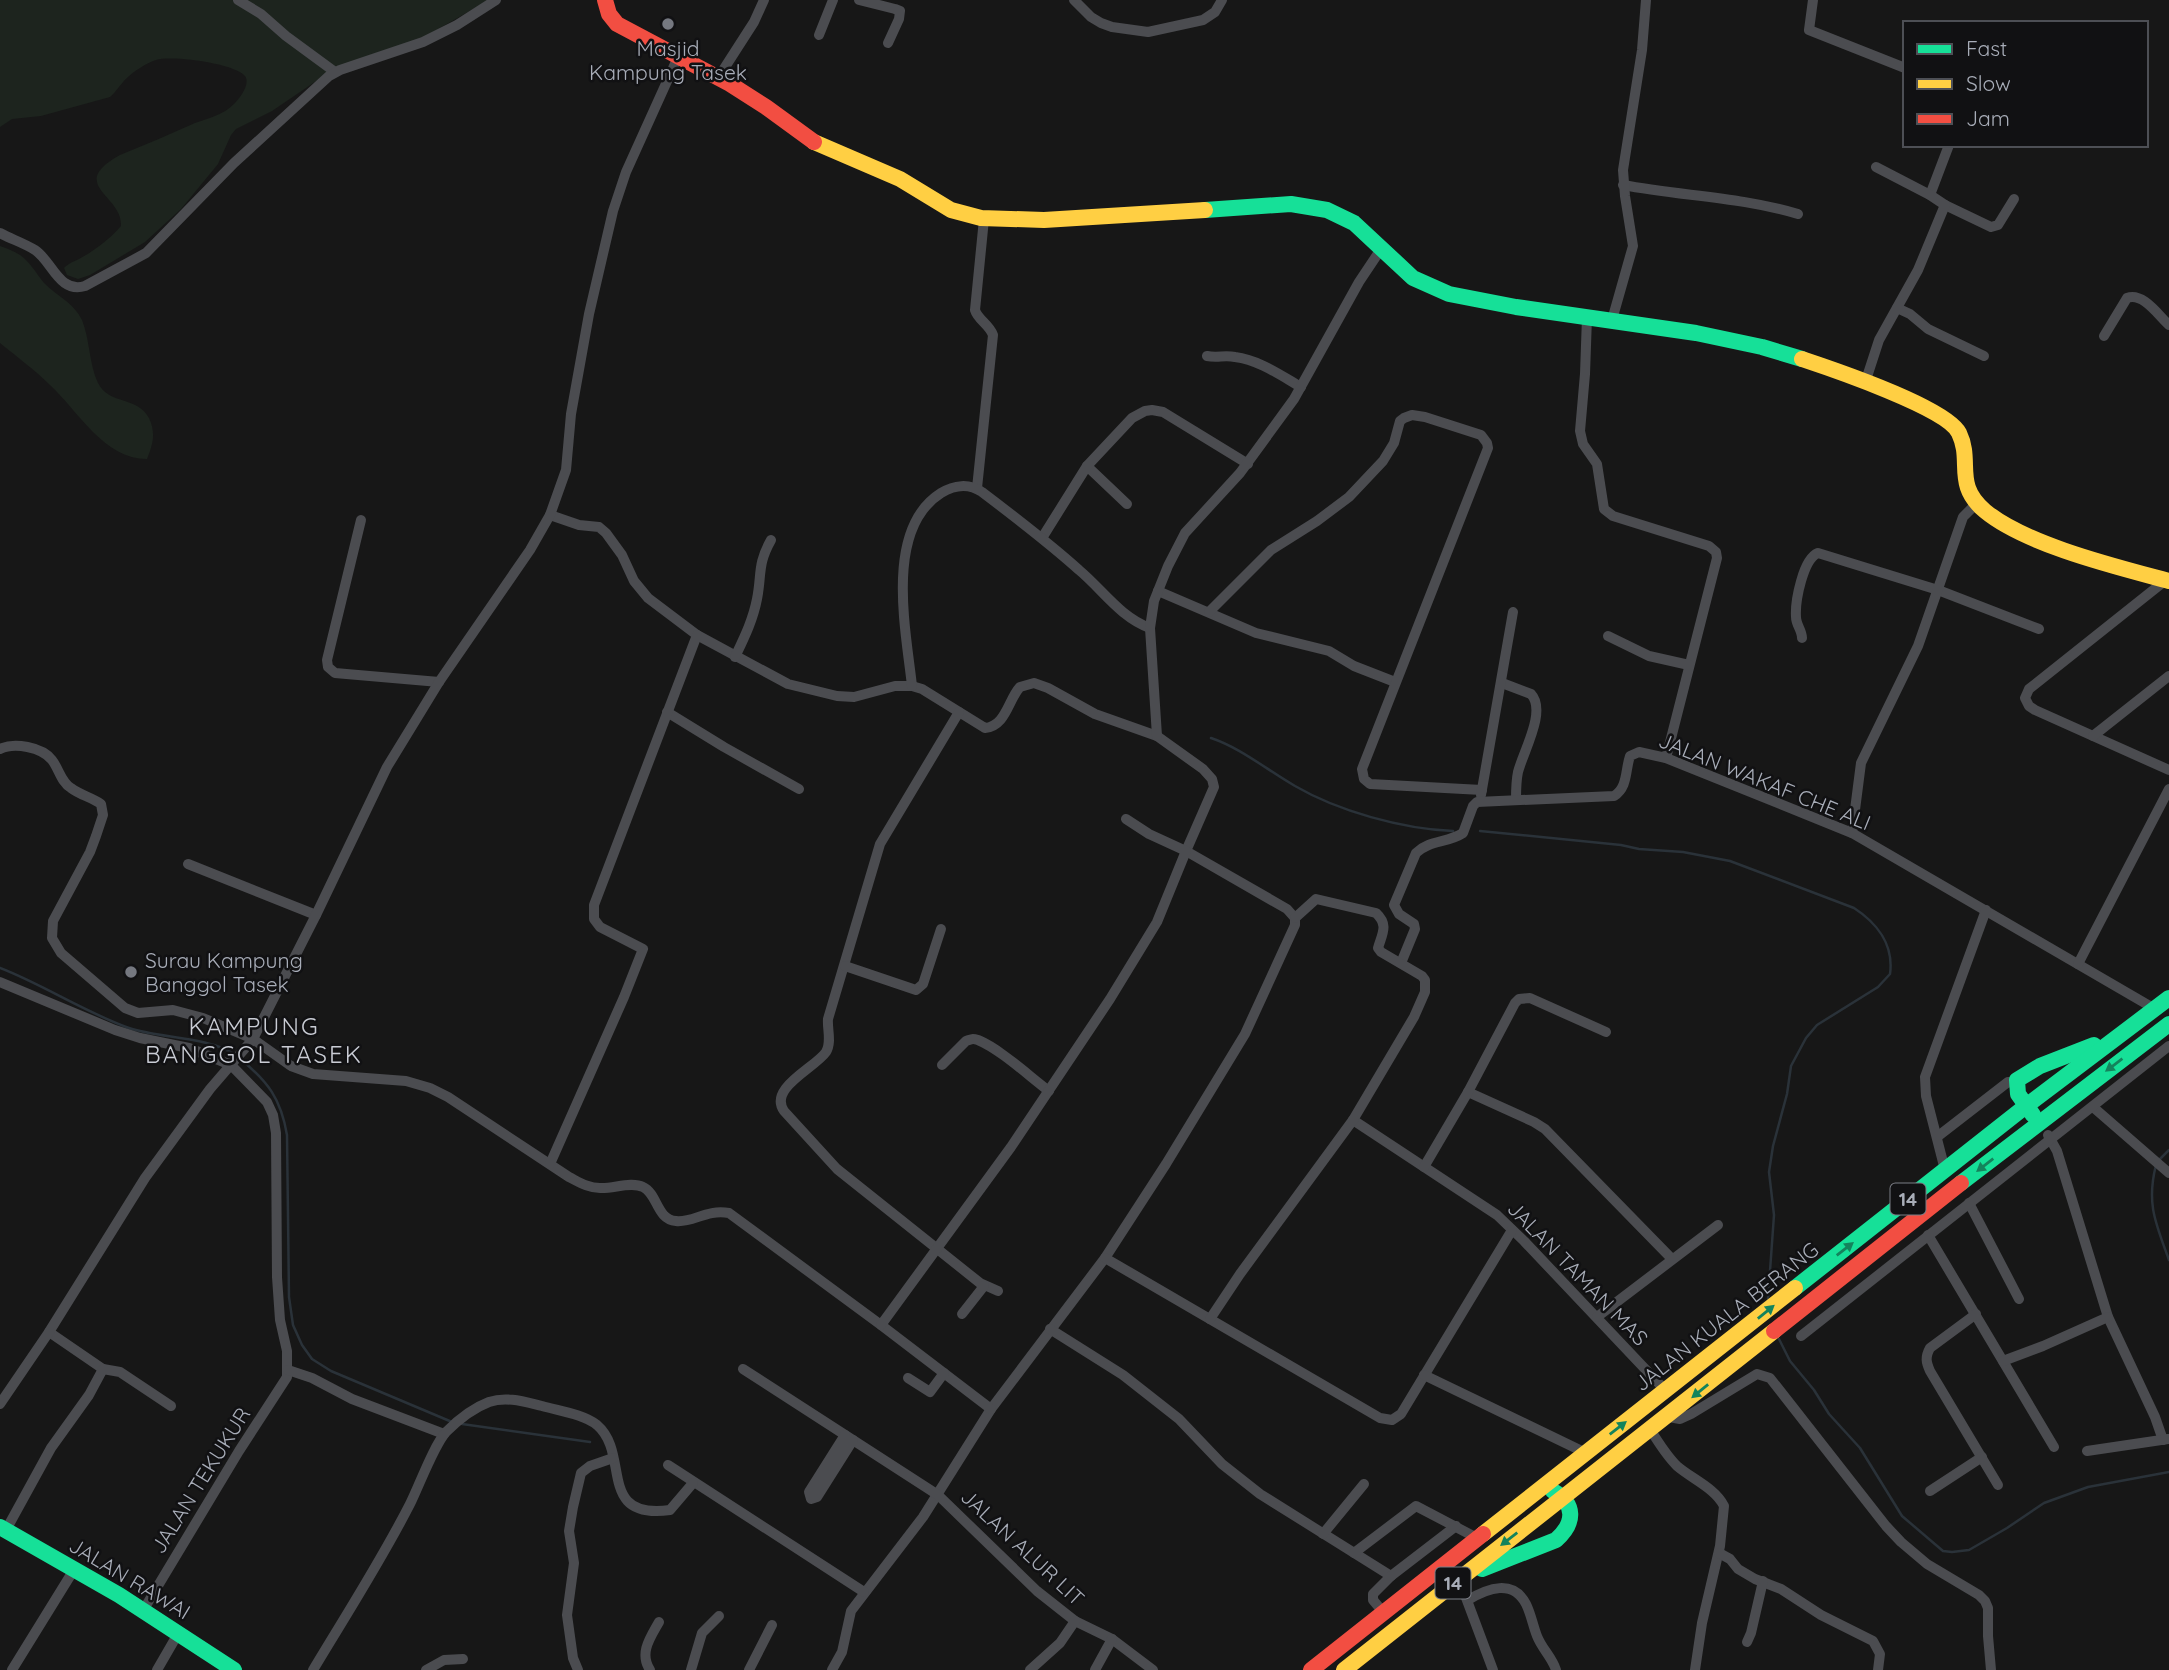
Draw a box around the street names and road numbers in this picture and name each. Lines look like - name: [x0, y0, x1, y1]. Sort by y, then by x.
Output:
- street label: JALAN WAKAF CHE ALI: [1655, 727, 1875, 835]
- road number: 14: [1890, 1184, 1926, 1214]
- street label: JALAN TAMAN MAS: [1502, 1195, 1654, 1351]
- street label: JALAN KUALA BERANG: [1629, 1236, 1823, 1396]
- street label: JALAN TEKUKUR: [145, 1402, 255, 1558]
- street label: JALAN ALUR LIT: [956, 1483, 1090, 1611]
- street label: JALAN RAWAI: [65, 1532, 195, 1624]
- road number: 14: [1436, 1568, 1470, 1598]

